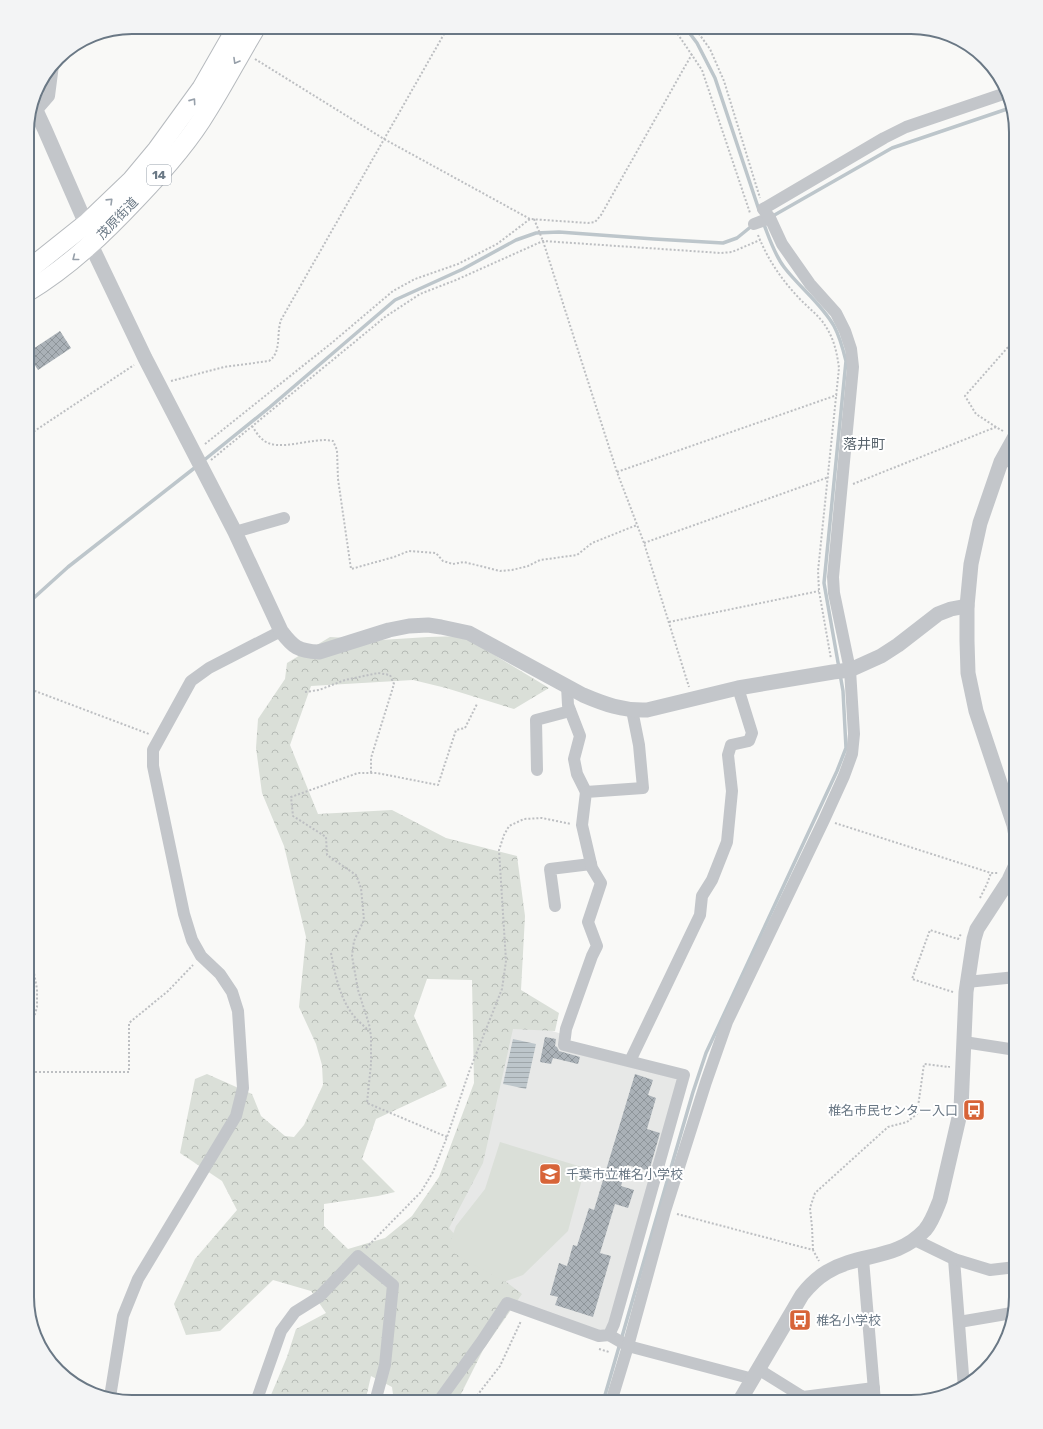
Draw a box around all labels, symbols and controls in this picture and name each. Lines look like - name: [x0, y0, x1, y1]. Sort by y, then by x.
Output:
- one-way arrow: [234, 57, 241, 64]
- one-way arrow: [188, 98, 195, 105]
- road number: 14: [147, 165, 171, 185]
- street label: 茂原街道: [94, 194, 141, 242]
- one-way arrow: [105, 198, 113, 205]
- one-way arrow: [72, 253, 80, 260]
- district label: 落井町: [843, 436, 885, 453]
- bus stop icon: 椎名市民センター入口: [961, 1097, 987, 1123]
- place label: 椎名市民センター入口: [828, 1103, 958, 1118]
- school or university icon: 千葉市立椎名小学校: [537, 1161, 563, 1187]
- place label: 千葉市立椎名小学校: [566, 1167, 683, 1182]
- bus stop icon: 椎名小学校: [787, 1307, 813, 1333]
- place label: 椎名小学校: [816, 1313, 881, 1328]

